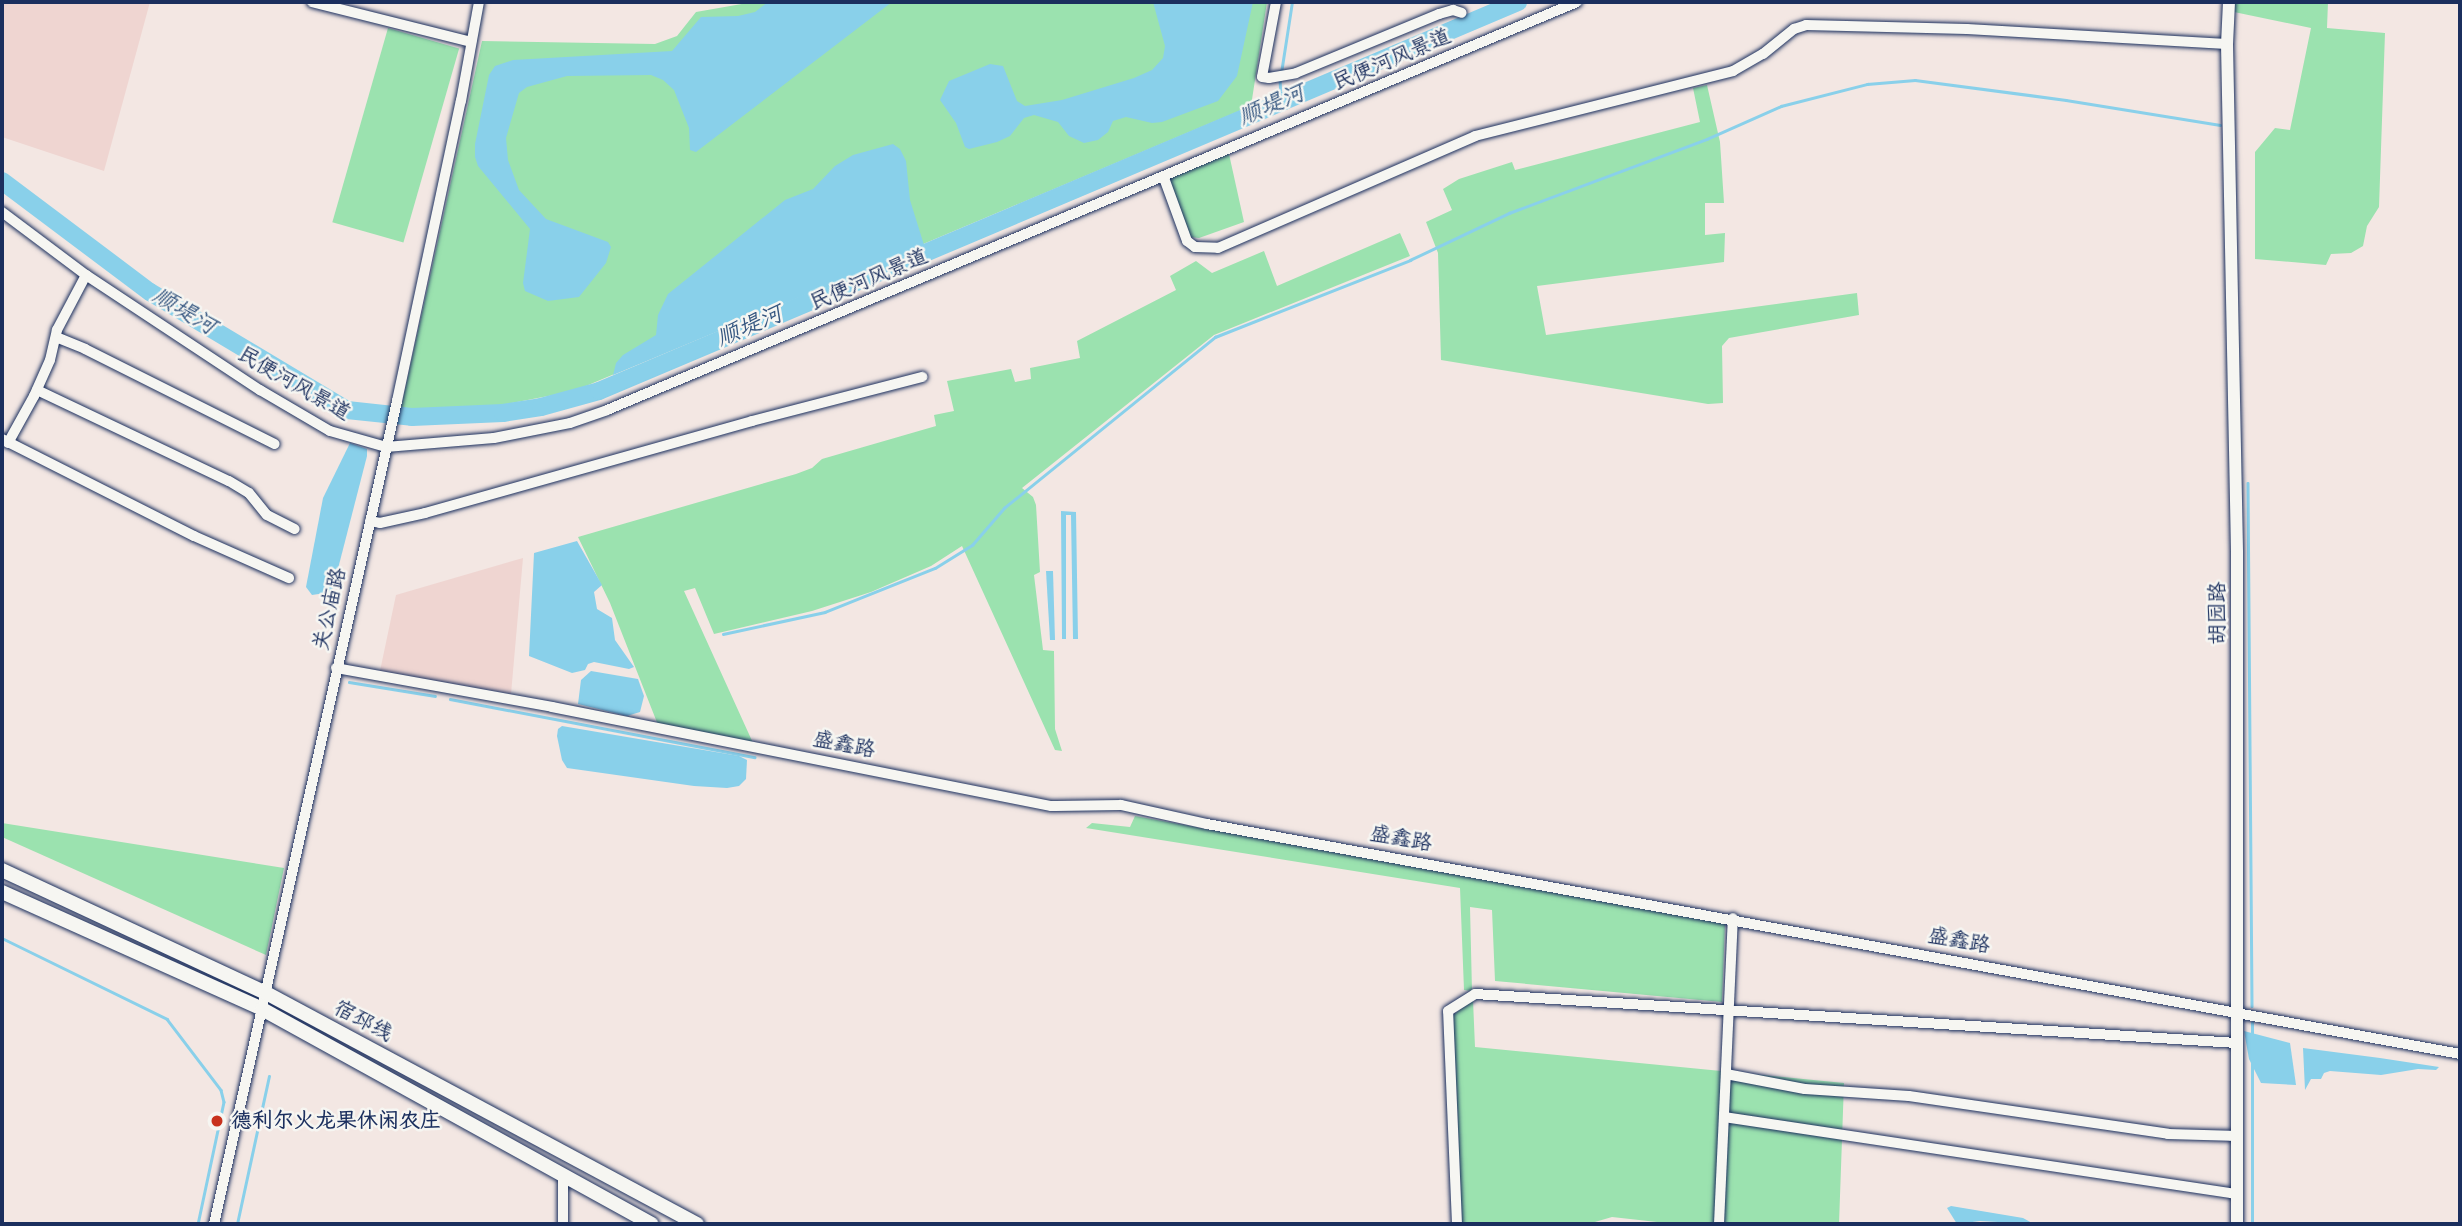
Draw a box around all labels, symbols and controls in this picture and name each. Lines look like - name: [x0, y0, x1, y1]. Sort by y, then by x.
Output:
- street label: 民便河风景道: [1329, 24, 1455, 96]
- water label: 顺堤河: [1235, 80, 1309, 132]
- street label: 民便河风景道: [806, 244, 932, 316]
- water label: 顺堤河: [147, 282, 221, 342]
- water label: 顺堤河: [713, 301, 787, 353]
- street label: 民便河风景道: [233, 342, 355, 426]
- street label: 关公庙路: [308, 565, 352, 653]
- street label: 胡园路: [2205, 582, 2231, 644]
- street label: 盛鑫路: [811, 727, 877, 763]
- street label: 盛鑫路: [1368, 821, 1434, 857]
- street label: 盛鑫路: [1926, 923, 1992, 959]
- street label: 宿邳线: [329, 995, 397, 1047]
- place label: 德利尔火龙果休闲农庄: [231, 1108, 441, 1134]
- marker: 德利尔火龙果休闲农庄: [209, 1113, 225, 1129]

